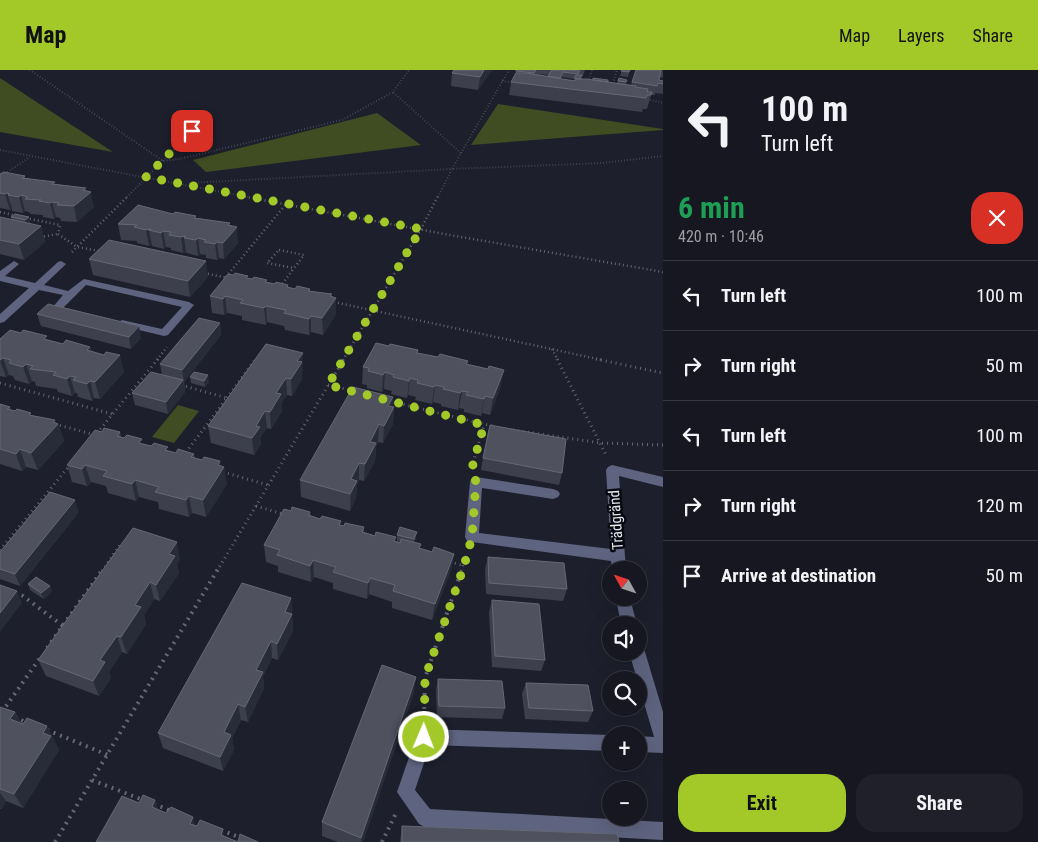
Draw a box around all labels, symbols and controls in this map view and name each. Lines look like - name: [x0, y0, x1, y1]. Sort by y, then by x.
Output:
- text: Map: [25, 21, 66, 49]
- text: Map: [839, 25, 870, 46]
- text: Layers: [898, 25, 945, 46]
- text: Share: [973, 25, 1013, 46]
- text: 100 m: [761, 89, 848, 130]
- icon: left: [678, 90, 743, 155]
- pin: [171, 110, 213, 152]
- icon: arrive: [178, 117, 206, 145]
- text: Turn left: [761, 131, 833, 156]
- text: 6 min: [678, 190, 745, 225]
- button: close: [971, 192, 1023, 244]
- text: 420 m · 10:46: [678, 227, 764, 246]
- icon: left: [678, 282, 706, 310]
- text: Turn left: [721, 284, 786, 307]
- text: 100 m: [976, 284, 1023, 307]
- icon: right: [678, 352, 706, 380]
- text: Turn right: [721, 354, 796, 377]
- text: 50 m: [986, 354, 1023, 377]
- icon: left: [678, 422, 706, 450]
- text: Turn left: [721, 424, 786, 447]
- text: 100 m: [976, 424, 1023, 447]
- street label: Trädgränd: [605, 490, 627, 550]
- icon: right: [678, 492, 706, 520]
- text: Turn right: [721, 494, 796, 517]
- text: 120 m: [976, 494, 1023, 517]
- north arrow: [602, 561, 648, 606]
- map controls: [602, 561, 647, 826]
- icon: arrive: [678, 562, 706, 590]
- text: Arrive at destination: [721, 564, 876, 587]
- text: 50 m: [986, 564, 1023, 587]
- button: sound: [602, 616, 647, 661]
- button: search: [602, 671, 647, 716]
- position arrow: [397, 710, 449, 762]
- button: +: [602, 726, 647, 771]
- button: Exit: [678, 774, 846, 832]
- button: Share: [856, 774, 1023, 832]
- button: −: [602, 781, 647, 826]

